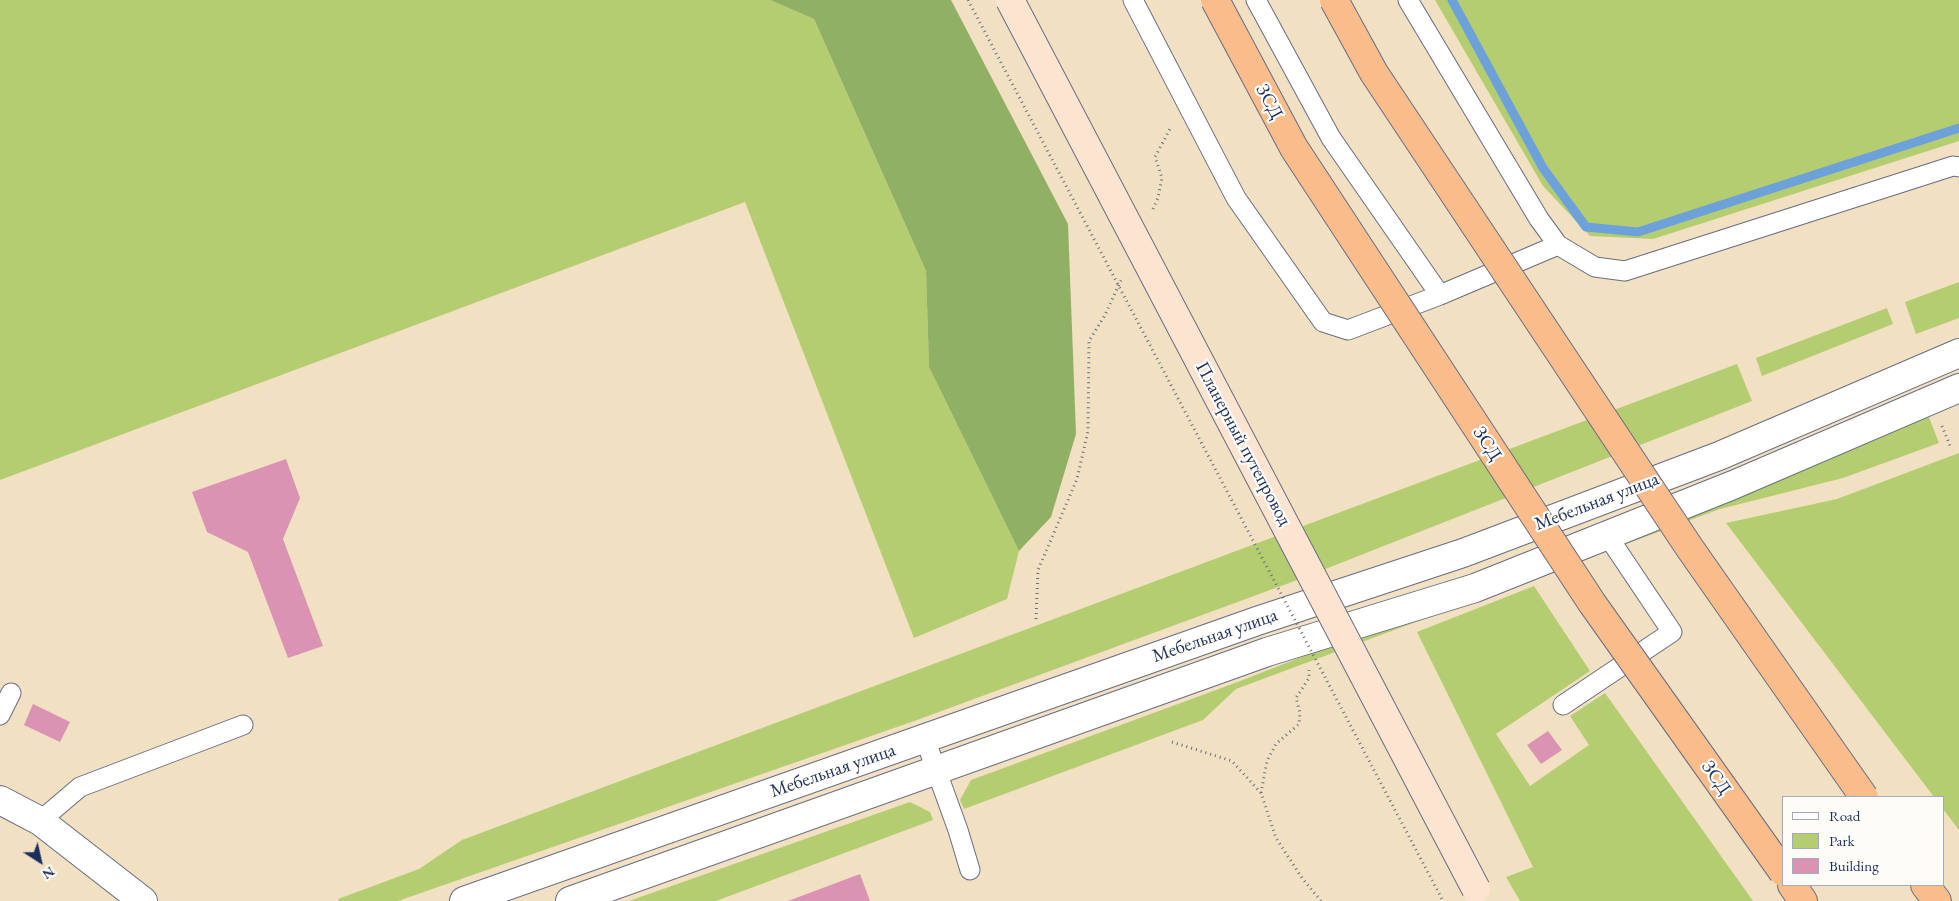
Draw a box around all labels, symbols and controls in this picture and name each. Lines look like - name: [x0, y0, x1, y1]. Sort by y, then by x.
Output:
- street label: ЗСД: [1250, 81, 1288, 123]
- street label: Планерный путепровод: [1190, 358, 1296, 530]
- street label: ЗСД: [1467, 422, 1507, 466]
- street label: Мебельная улица: [1532, 468, 1662, 536]
- street label: Мебельная улица: [1149, 604, 1281, 668]
- street label: Мебельная улица: [767, 739, 899, 803]
- street label: ЗСД: [1696, 756, 1736, 800]
- legend: [1782, 796, 1944, 886]
- text: Road: [1829, 806, 1860, 825]
- text: Park: [1829, 831, 1855, 850]
- north arrow: [15, 836, 65, 886]
- text: Building: [1829, 856, 1879, 875]
- text: N: [39, 863, 58, 884]

